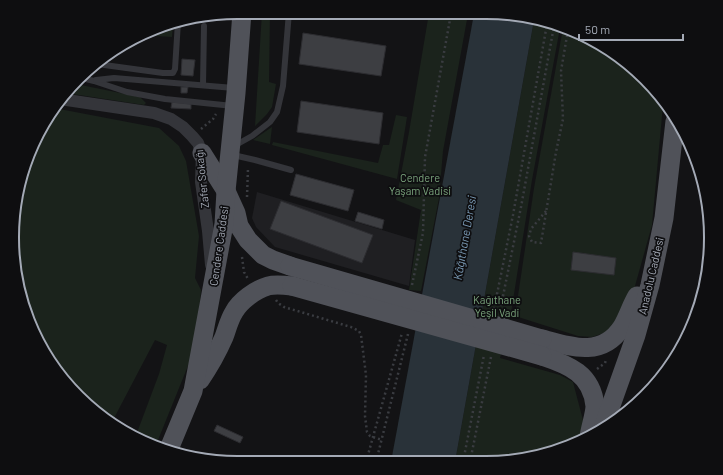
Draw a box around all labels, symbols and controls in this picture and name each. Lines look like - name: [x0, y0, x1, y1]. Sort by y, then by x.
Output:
- scale bar: [579, 16, 683, 42]
- text: 50 m: [585, 22, 610, 36]
- street label: Zafer Sokağı: [192, 149, 211, 209]
- park label: Cendere Yaşam Vadisi: [389, 171, 451, 197]
- water label: Kâğıthane Deresi: [450, 194, 478, 281]
- street label: Cendere Caddesi: [206, 205, 231, 287]
- street label: Anadolu Caddesi: [635, 236, 666, 316]
- park label: Kağıthane Yeşil Vadi: [473, 293, 521, 319]

